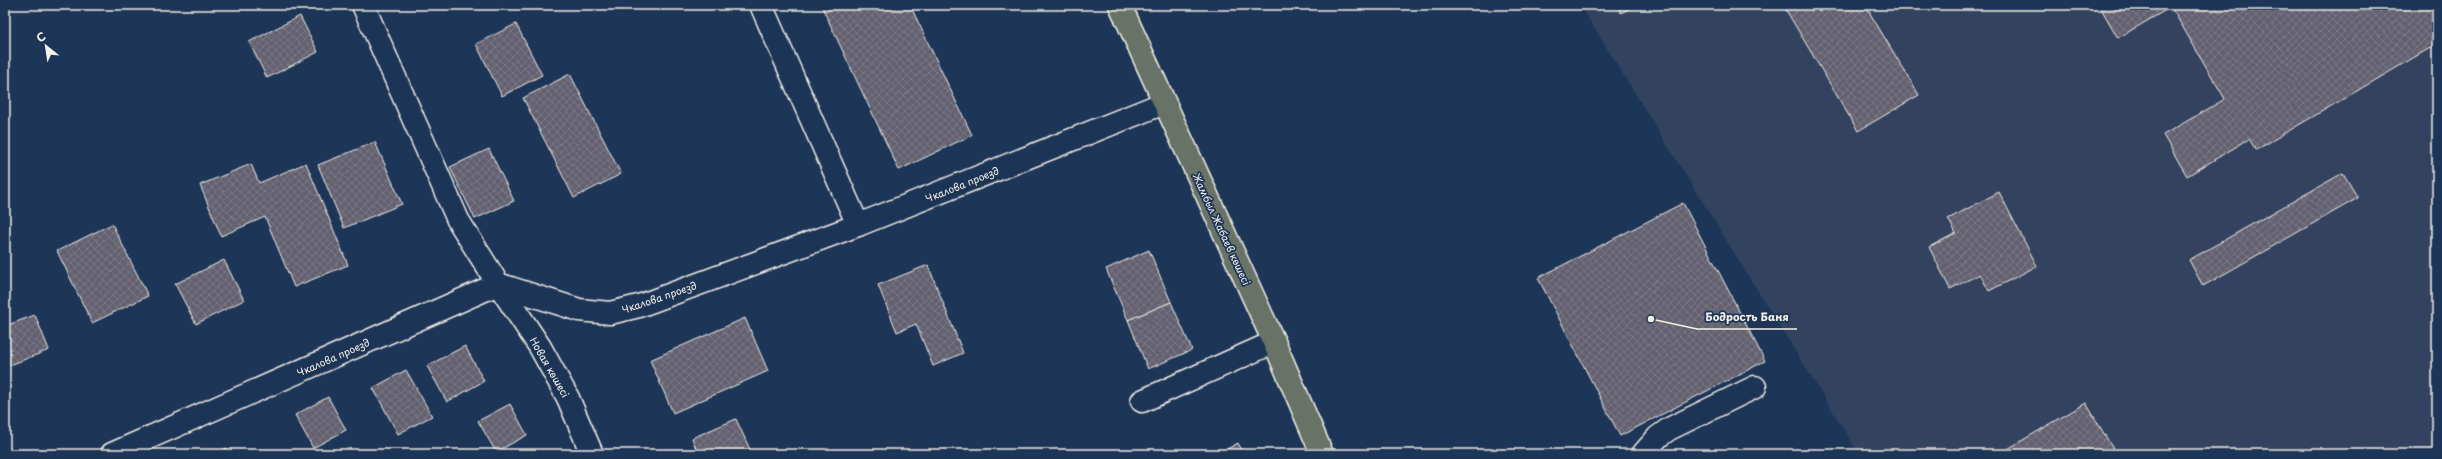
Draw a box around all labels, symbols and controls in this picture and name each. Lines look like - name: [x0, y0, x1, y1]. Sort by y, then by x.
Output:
- north arrow: [26, 26, 66, 66]
- text: С: [33, 27, 49, 46]
- street label: Чкалова проезд: [923, 162, 1001, 206]
- street label: Жамбыл Жабаев көшесі: [1189, 171, 1255, 288]
- street label: Чкалова проезд: [620, 277, 699, 317]
- callout: Бодрость Баня: [1697, 306, 1797, 329]
- text: Бодрость Баня: [1705, 308, 1789, 325]
- street label: Чкалова проезд: [294, 334, 372, 380]
- street label: Новая көшесі: [527, 334, 573, 400]

